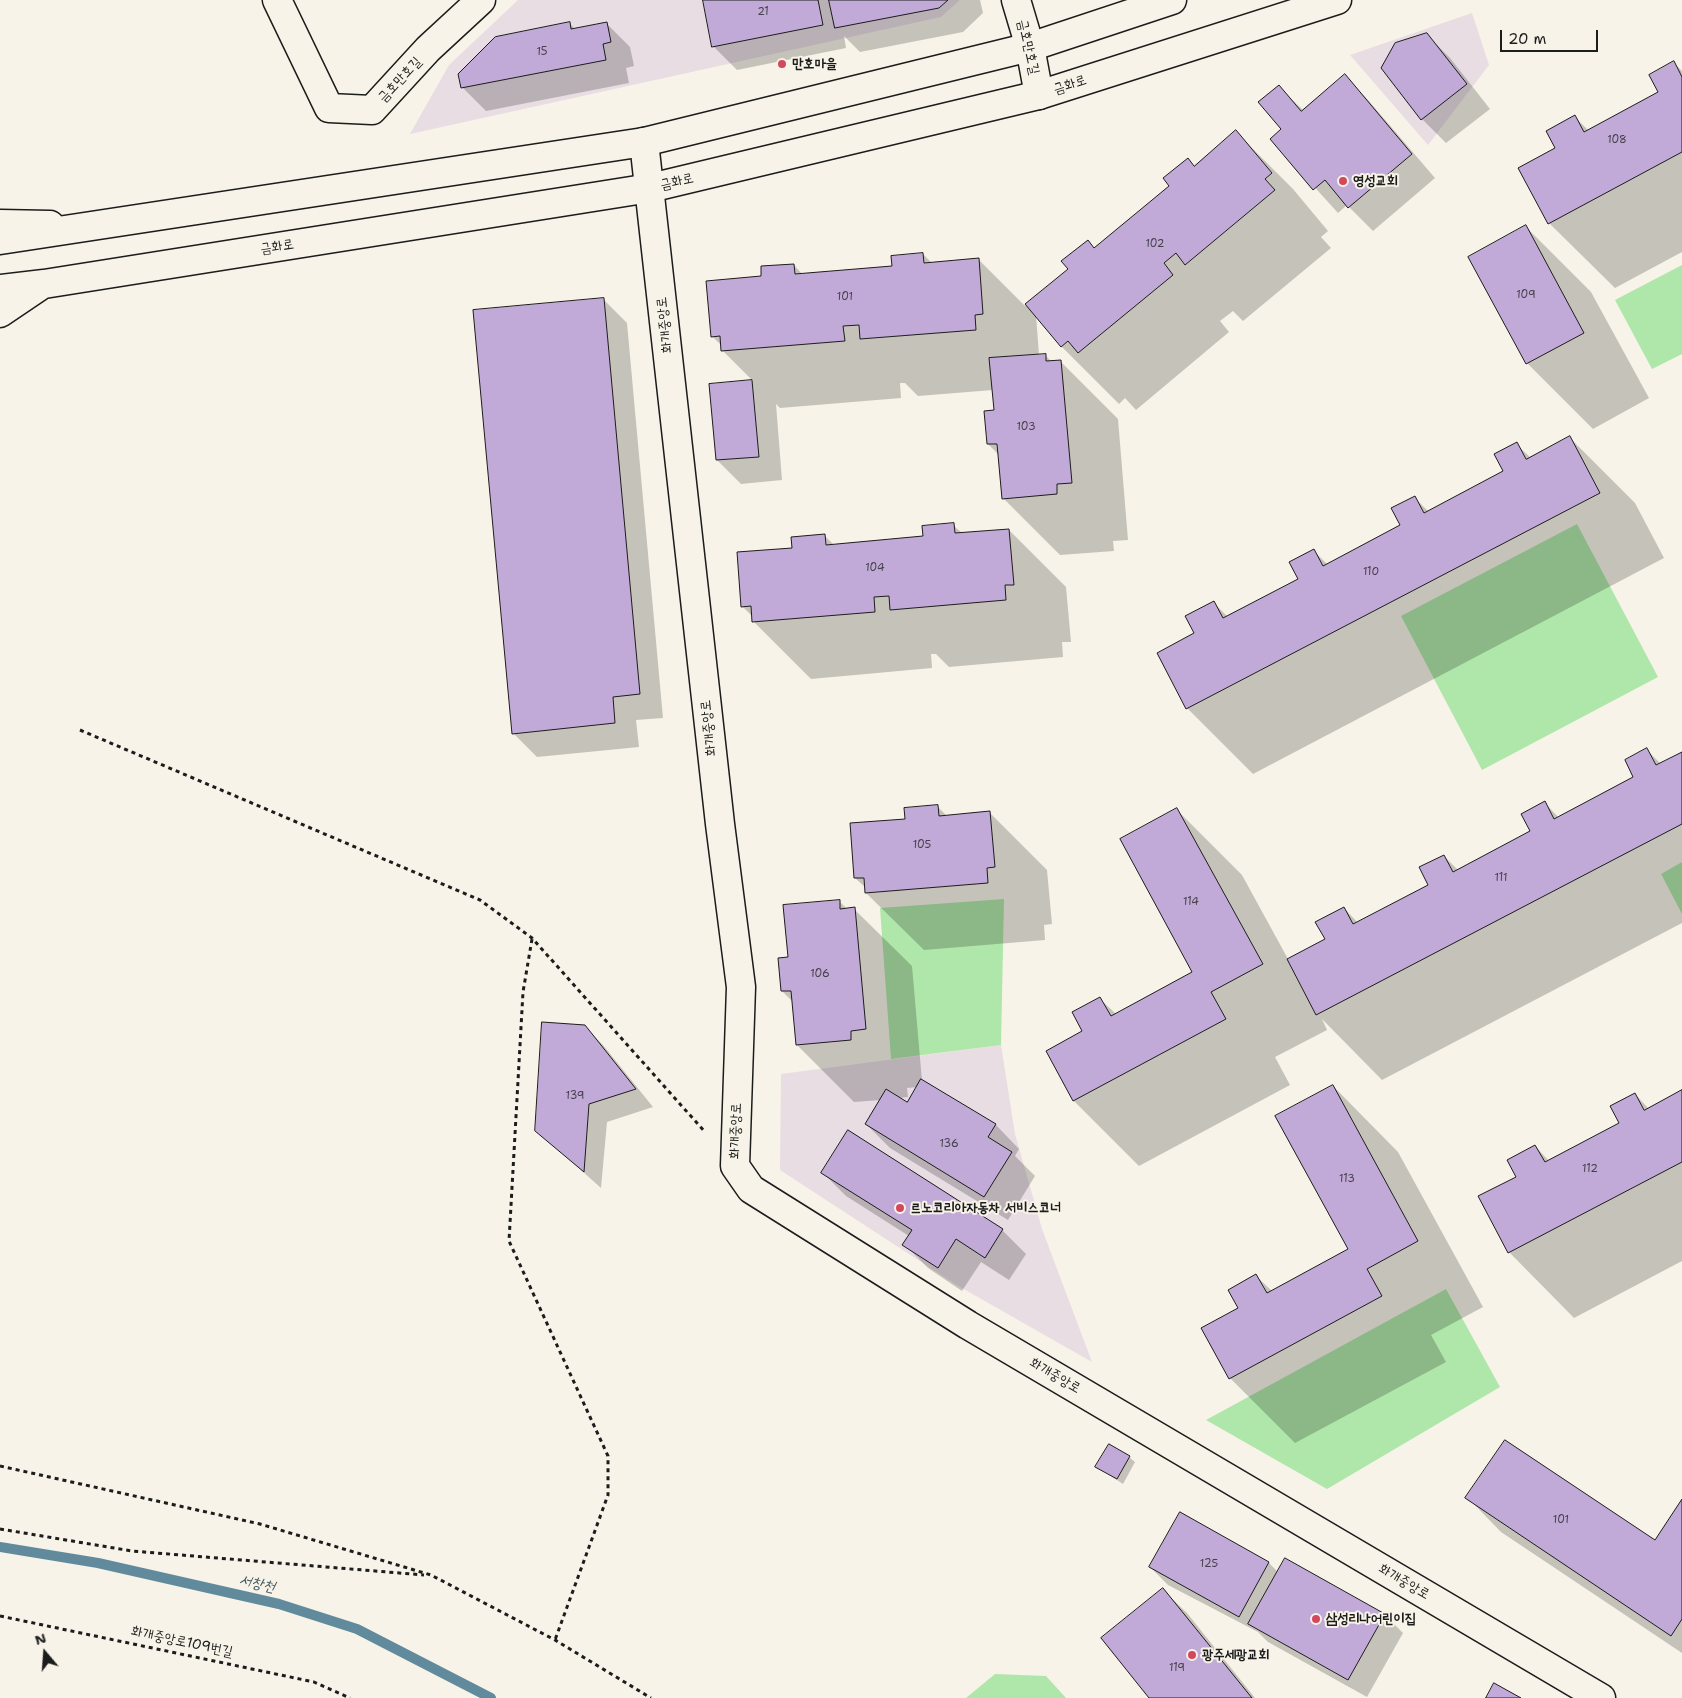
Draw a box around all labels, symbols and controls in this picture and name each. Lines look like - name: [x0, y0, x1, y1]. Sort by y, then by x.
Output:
- house number: 21: [757, 5, 769, 19]
- street label: 금호만호길: [1013, 18, 1043, 76]
- scale bar: [1502, 20, 1600, 52]
- text: 20 m: [1508, 29, 1547, 49]
- house number: 15: [536, 45, 548, 59]
- street label: 금호만호길: [375, 54, 425, 106]
- place label: 만호마을: [792, 56, 837, 72]
- marker: 만호마을: [776, 58, 788, 70]
- street label: 금화로: [1051, 72, 1089, 98]
- house number: 108: [1607, 133, 1627, 147]
- street label: 금화로: [659, 170, 695, 194]
- place label: 영성교회: [1353, 173, 1398, 189]
- marker: 영성교회: [1337, 175, 1349, 187]
- street label: 금화로: [259, 236, 295, 258]
- house number: 102: [1145, 237, 1165, 251]
- house number: 109: [1516, 288, 1536, 302]
- house number: 101: [837, 290, 853, 304]
- street label: 화개중앙로: [654, 296, 676, 354]
- house number: 103: [1016, 420, 1036, 434]
- house number: 104: [865, 561, 885, 575]
- house number: 110: [1363, 565, 1379, 579]
- street label: 화개중앙로: [698, 699, 720, 757]
- house number: 105: [913, 838, 931, 852]
- house number: 111: [1494, 871, 1508, 885]
- house number: 114: [1183, 895, 1199, 909]
- house number: 106: [810, 967, 830, 981]
- house number: 139: [566, 1089, 584, 1103]
- street label: 화개중앙로: [727, 1103, 745, 1159]
- house number: 136: [939, 1137, 959, 1151]
- house number: 112: [1582, 1162, 1598, 1176]
- house number: 113: [1339, 1172, 1355, 1186]
- place label: 르노코리아자동차 서비스코너: [910, 1200, 1061, 1216]
- marker: 르노코리아자동차 서비스코너: [894, 1202, 906, 1214]
- street label: 화개중앙로: [1026, 1355, 1084, 1397]
- house number: 101: [1553, 1513, 1569, 1527]
- house number: 125: [1200, 1557, 1218, 1571]
- street label: 화개중앙로: [1375, 1561, 1433, 1603]
- water label: 서창천: [237, 1571, 277, 1597]
- place label: 삼성리나어린이집: [1326, 1611, 1416, 1627]
- marker: 삼성리나어린이집: [1310, 1613, 1322, 1625]
- street label: 화개중앙로109번길: [130, 1623, 234, 1661]
- north arrow: [20, 1628, 70, 1678]
- text: N: [32, 1628, 48, 1649]
- place label: 광주세광교회: [1202, 1647, 1270, 1663]
- marker: 광주세광교회: [1186, 1649, 1198, 1661]
- house number: 119: [1169, 1661, 1185, 1675]

